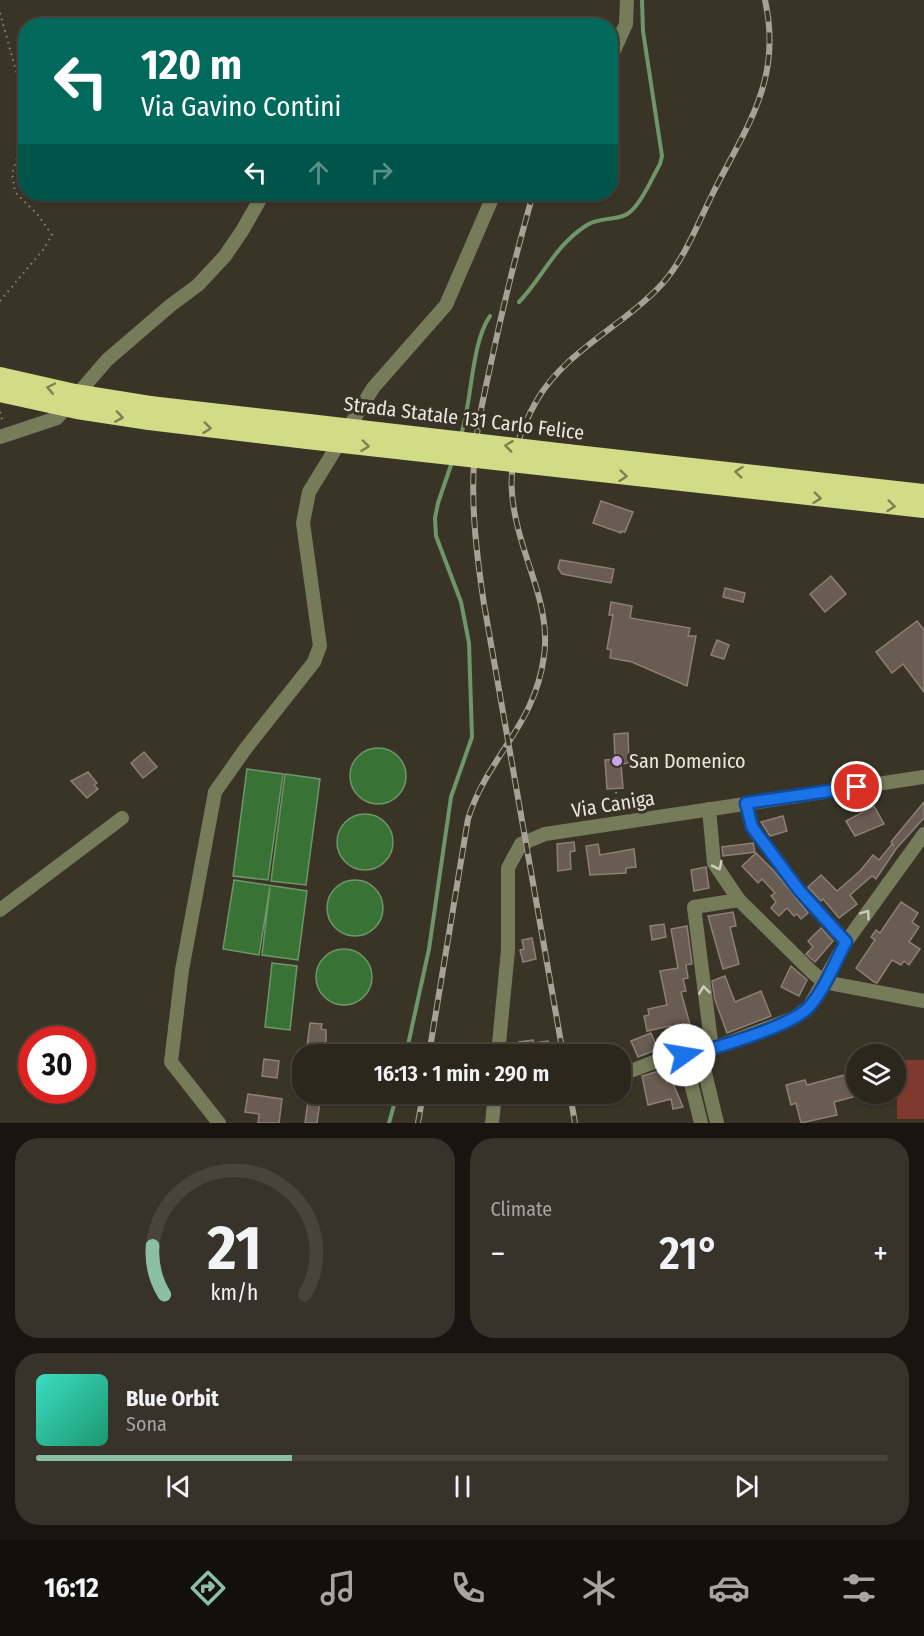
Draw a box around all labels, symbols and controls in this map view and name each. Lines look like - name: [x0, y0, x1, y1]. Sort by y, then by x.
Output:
- text: 120 m: [141, 40, 242, 90]
- icon: left: [42, 42, 120, 120]
- text: Via Gavino Contini: [141, 91, 341, 123]
- icon: left: [239, 156, 272, 189]
- icon: ahead: [302, 156, 335, 189]
- icon: right: [365, 156, 398, 189]
- one-way arrow: [47, 382, 57, 395]
- street label: Strada Statale 131 Carlo Felice: [342, 391, 586, 445]
- one-way arrow: [115, 410, 124, 422]
- one-way arrow: [202, 421, 211, 434]
- one-way arrow: [360, 440, 370, 452]
- one-way arrow: [504, 440, 513, 453]
- one-way arrow: [734, 466, 743, 479]
- one-way arrow: [618, 469, 628, 482]
- one-way arrow: [812, 491, 821, 503]
- one-way arrow: [886, 499, 895, 512]
- place label: San Domenico: [629, 749, 746, 773]
- marker: San Domenico: [610, 754, 624, 768]
- pin: [831, 761, 882, 812]
- icon: arrive: [840, 770, 873, 803]
- street label: Via Caniga: [570, 786, 656, 822]
- one-way arrow: [710, 860, 722, 871]
- one-way arrow: [859, 910, 870, 921]
- one-way arrow: [699, 986, 711, 995]
- position arrow: [652, 1023, 716, 1087]
- speed limit sign: 30: [18, 1026, 96, 1104]
- map controls: [846, 1044, 906, 1104]
- button: layers: [846, 1044, 906, 1104]
- text: 16:13 · 1 min · 290 m: [374, 1060, 549, 1087]
- text: Climate: [491, 1197, 552, 1221]
- text: 21: [207, 1211, 262, 1286]
- text: 21°: [659, 1227, 719, 1281]
- text: −: [491, 1234, 505, 1274]
- text: +: [873, 1234, 888, 1274]
- text: km/h: [211, 1280, 259, 1306]
- text: Blue Orbit: [126, 1385, 219, 1412]
- text: Sona: [126, 1412, 167, 1436]
- icon: previous: [162, 1470, 195, 1503]
- icon: pause: [446, 1470, 479, 1503]
- icon: next: [730, 1470, 763, 1503]
- icon: directions: [187, 1567, 229, 1609]
- icon: music: [317, 1567, 359, 1609]
- icon: phone: [447, 1567, 489, 1609]
- icon: climate: [578, 1567, 620, 1609]
- icon: car: [708, 1567, 750, 1609]
- icon: filters: [838, 1567, 880, 1609]
- text: 16:12: [44, 1572, 99, 1604]

